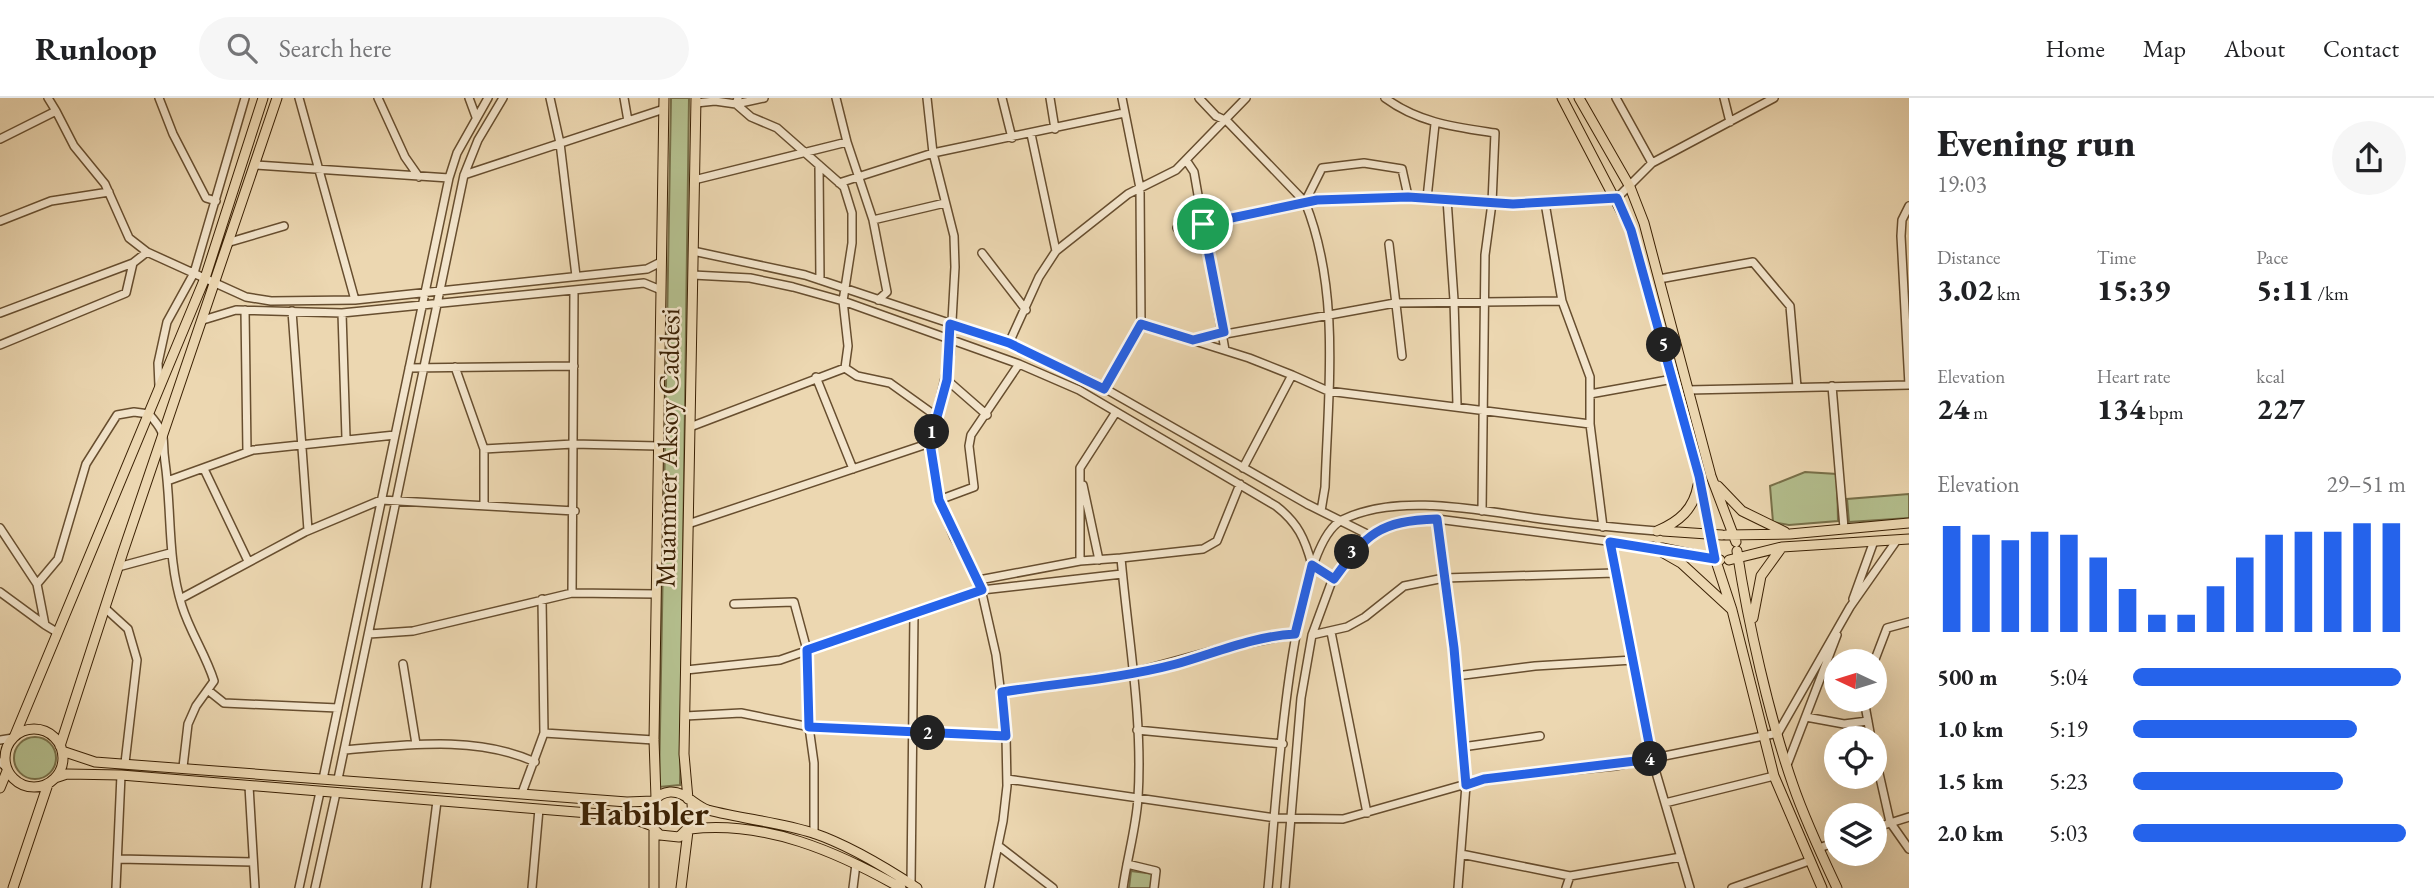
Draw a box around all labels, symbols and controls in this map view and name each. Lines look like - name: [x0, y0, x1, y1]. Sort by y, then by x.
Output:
- search box: [199, 17, 689, 80]
- text: Runloop: [35, 27, 157, 70]
- icon: search: [223, 29, 261, 67]
- text: Search here: [279, 31, 391, 65]
- text: Home: [2045, 33, 2105, 64]
- text: Map: [2143, 33, 2186, 64]
- text: About: [2224, 33, 2285, 64]
- text: Contact: [2323, 33, 2399, 64]
- text: Evening run: [1937, 118, 2135, 167]
- button: share: [2332, 121, 2406, 195]
- text: 19:03: [1937, 169, 1987, 199]
- pin: [1173, 194, 1233, 254]
- icon: arrive: [1184, 205, 1222, 243]
- text: Distance: [1937, 245, 2000, 270]
- text: Time: [2097, 245, 2136, 270]
- text: Pace: [2256, 245, 2288, 270]
- text: 3.02: [1937, 270, 1993, 309]
- text: 15:39: [2097, 270, 2170, 309]
- text: 5:11: [2256, 270, 2314, 309]
- text: km: [1993, 281, 2021, 306]
- text: /km: [2314, 281, 2349, 306]
- street label: Muammer Aksoy Caddesi: [647, 308, 687, 588]
- pin: 5: [1646, 328, 1682, 362]
- text: 5: [1658, 332, 1669, 357]
- text: Elevation: [1937, 364, 2005, 389]
- text: Heart rate: [2097, 364, 2170, 389]
- text: kcal: [2256, 364, 2285, 389]
- text: 24: [1937, 389, 1969, 428]
- text: 134: [2097, 389, 2145, 428]
- text: 227: [2256, 389, 2305, 428]
- text: m: [1969, 400, 1988, 425]
- text: bpm: [2145, 400, 2184, 425]
- pin: 1: [914, 414, 950, 450]
- text: 1: [926, 419, 937, 444]
- text: Elevation: [1937, 469, 2020, 499]
- text: 29–51 m: [2327, 469, 2406, 499]
- pin: 3: [1334, 534, 1370, 570]
- text: 3: [1346, 539, 1357, 564]
- north arrow: [1824, 649, 1886, 712]
- map controls: [1824, 649, 1887, 866]
- text: 500 m: [1937, 662, 1998, 692]
- text: 5:04: [2049, 662, 2088, 692]
- text: 1.0 km: [1937, 714, 2004, 744]
- text: 5:19: [2049, 714, 2088, 744]
- pin: 2: [911, 716, 946, 750]
- text: 2: [922, 720, 933, 745]
- button: locate: [1824, 726, 1887, 789]
- pin: 4: [1632, 742, 1668, 776]
- text: 4: [1644, 746, 1655, 771]
- text: 1.5 km: [1937, 766, 2004, 796]
- text: 5:23: [2049, 766, 2088, 796]
- district label: Habibler: [579, 790, 709, 835]
- button: layers: [1824, 803, 1887, 866]
- text: 2.0 km: [1937, 818, 2004, 848]
- text: 5:03: [2049, 818, 2088, 848]

